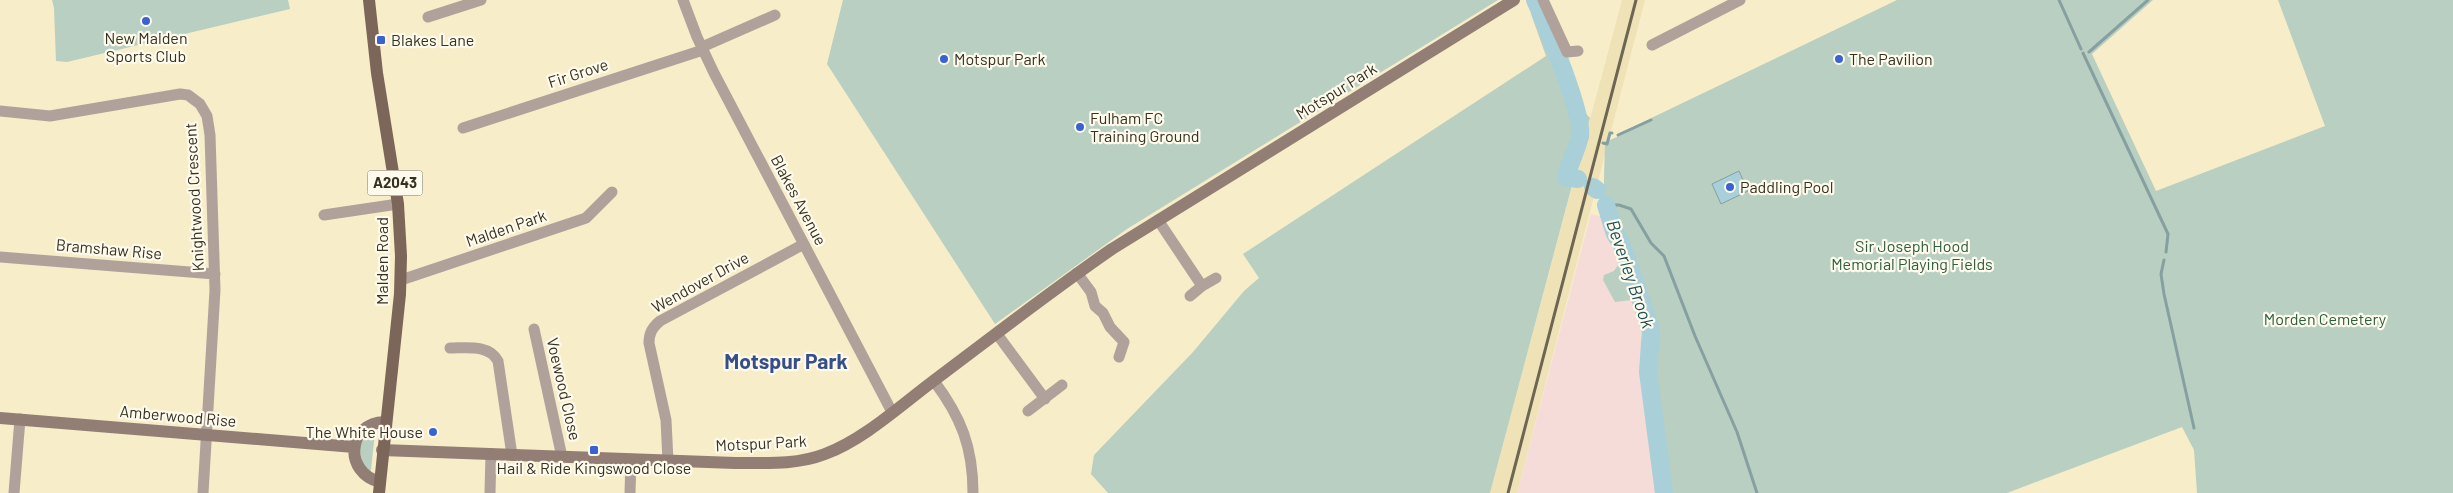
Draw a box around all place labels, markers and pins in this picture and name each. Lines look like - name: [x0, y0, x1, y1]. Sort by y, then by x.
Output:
- marker: New Malden Sports Club: [140, 15, 152, 27]
- place label: New Malden Sports Club: [104, 28, 188, 65]
- place label: Blakes Lane: [391, 30, 474, 49]
- marker: Blakes Lane: [375, 34, 387, 46]
- place label: Motspur Park: [954, 49, 1045, 68]
- place label: The Pavilion: [1849, 49, 1933, 68]
- marker: Motspur Park: [938, 53, 950, 65]
- marker: The Pavilion: [1833, 53, 1845, 65]
- place label: Fulham FC Training Ground: [1090, 108, 1200, 145]
- marker: Fulham FC Training Ground: [1074, 121, 1086, 133]
- place label: Paddling Pool: [1740, 177, 1834, 196]
- marker: Paddling Pool: [1724, 181, 1736, 193]
- place label: The White House: [306, 422, 423, 441]
- marker: The White House: [427, 426, 439, 438]
- marker: Hail & Ride Kingswood Close: [588, 444, 600, 456]
- place label: Hail & Ride Kingswood Close: [497, 458, 691, 477]

